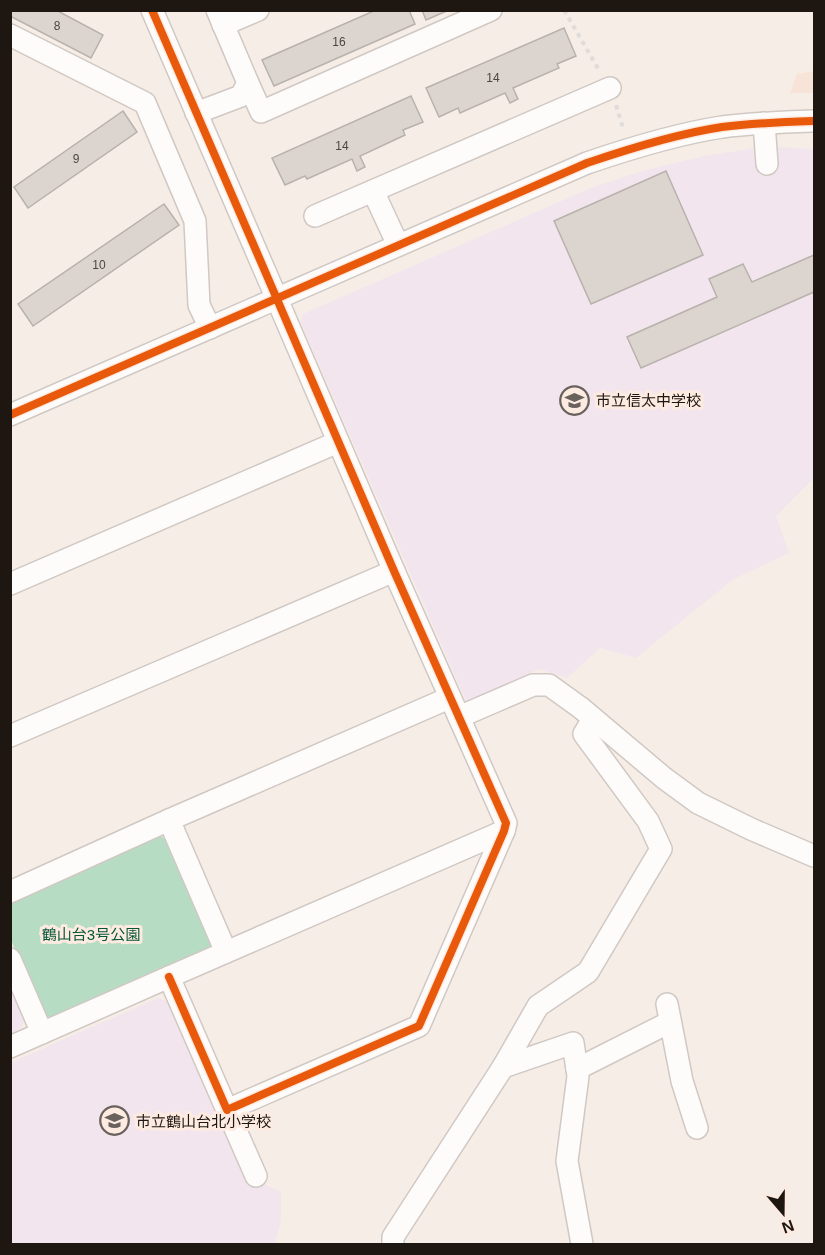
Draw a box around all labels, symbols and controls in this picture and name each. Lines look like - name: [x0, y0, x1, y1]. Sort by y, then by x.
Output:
- house number: 8: [54, 19, 61, 33]
- house number: 16: [332, 35, 346, 49]
- house number: 14: [486, 71, 500, 85]
- house number: 14: [335, 139, 349, 153]
- house number: 9: [73, 152, 80, 166]
- house number: 10: [92, 258, 106, 272]
- school or university icon: 市立信太中学校: [559, 384, 591, 416]
- place label: 市立信太中学校: [596, 392, 701, 409]
- park label: 鶴山台3号公園: [42, 926, 140, 943]
- school or university icon: 市立鶴山台北小学校: [99, 1105, 131, 1137]
- place label: 市立鶴山台北小学校: [136, 1113, 271, 1130]
- north arrow: [753, 1183, 813, 1243]
- text: N: [780, 1217, 796, 1237]

